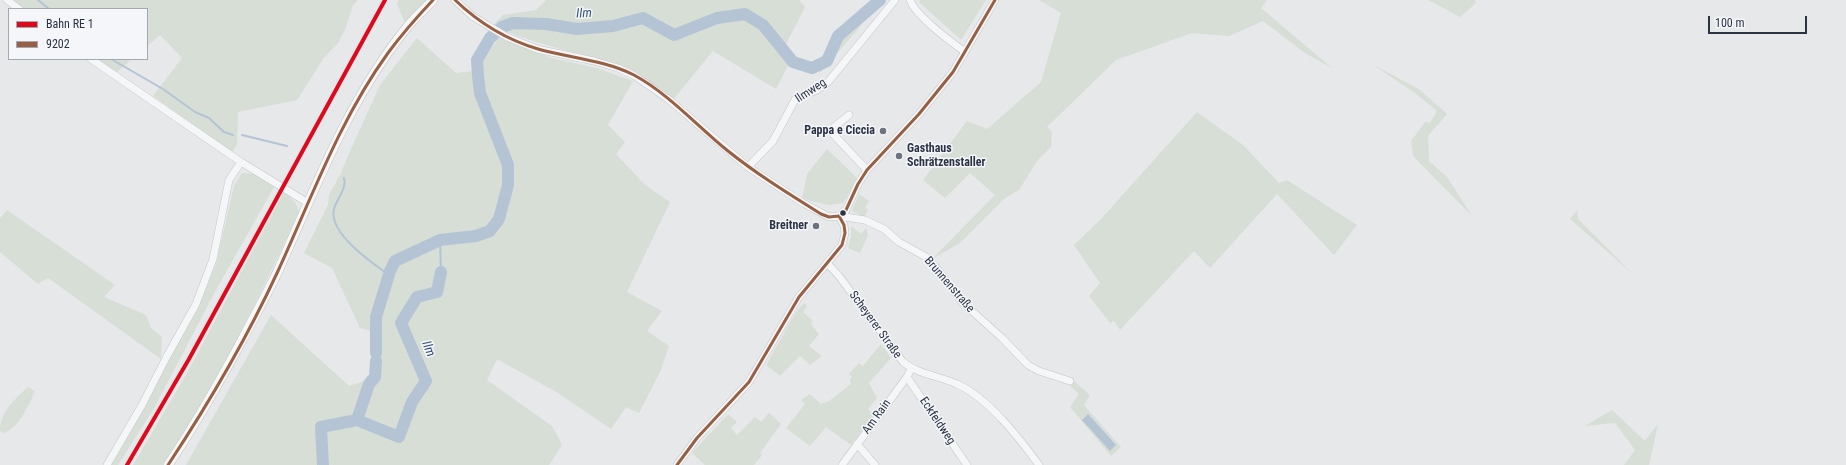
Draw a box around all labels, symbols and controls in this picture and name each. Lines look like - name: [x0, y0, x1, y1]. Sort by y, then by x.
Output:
- water label: Ilm: [576, 6, 592, 22]
- legend: [8, 8, 148, 60]
- scale bar: [1710, 8, 1809, 34]
- text: 100 m: [1715, 16, 1745, 30]
- text: Bahn RE 1: [46, 17, 94, 31]
- text: 9202: [46, 37, 70, 51]
- street label: Ilmweg: [793, 76, 829, 106]
- place label: Pappa e Ciccia: [804, 124, 875, 138]
- marker: Pappa e Ciccia: [878, 126, 888, 136]
- place label: Gasthaus Schrätzenstaller: [907, 142, 986, 170]
- marker: Gasthaus Schrätzenstaller: [894, 151, 904, 161]
- unlabelled marker: [838, 208, 848, 218]
- place label: Breitner: [769, 219, 808, 233]
- marker: Breitner: [811, 221, 821, 231]
- street label: Brunnenstraße: [921, 254, 977, 316]
- street label: Scheyerer Straße: [846, 288, 904, 362]
- water label: Ilm: [418, 339, 438, 359]
- street label: Eckfeldweg: [916, 395, 958, 447]
- street label: Am Rain: [860, 397, 894, 437]

